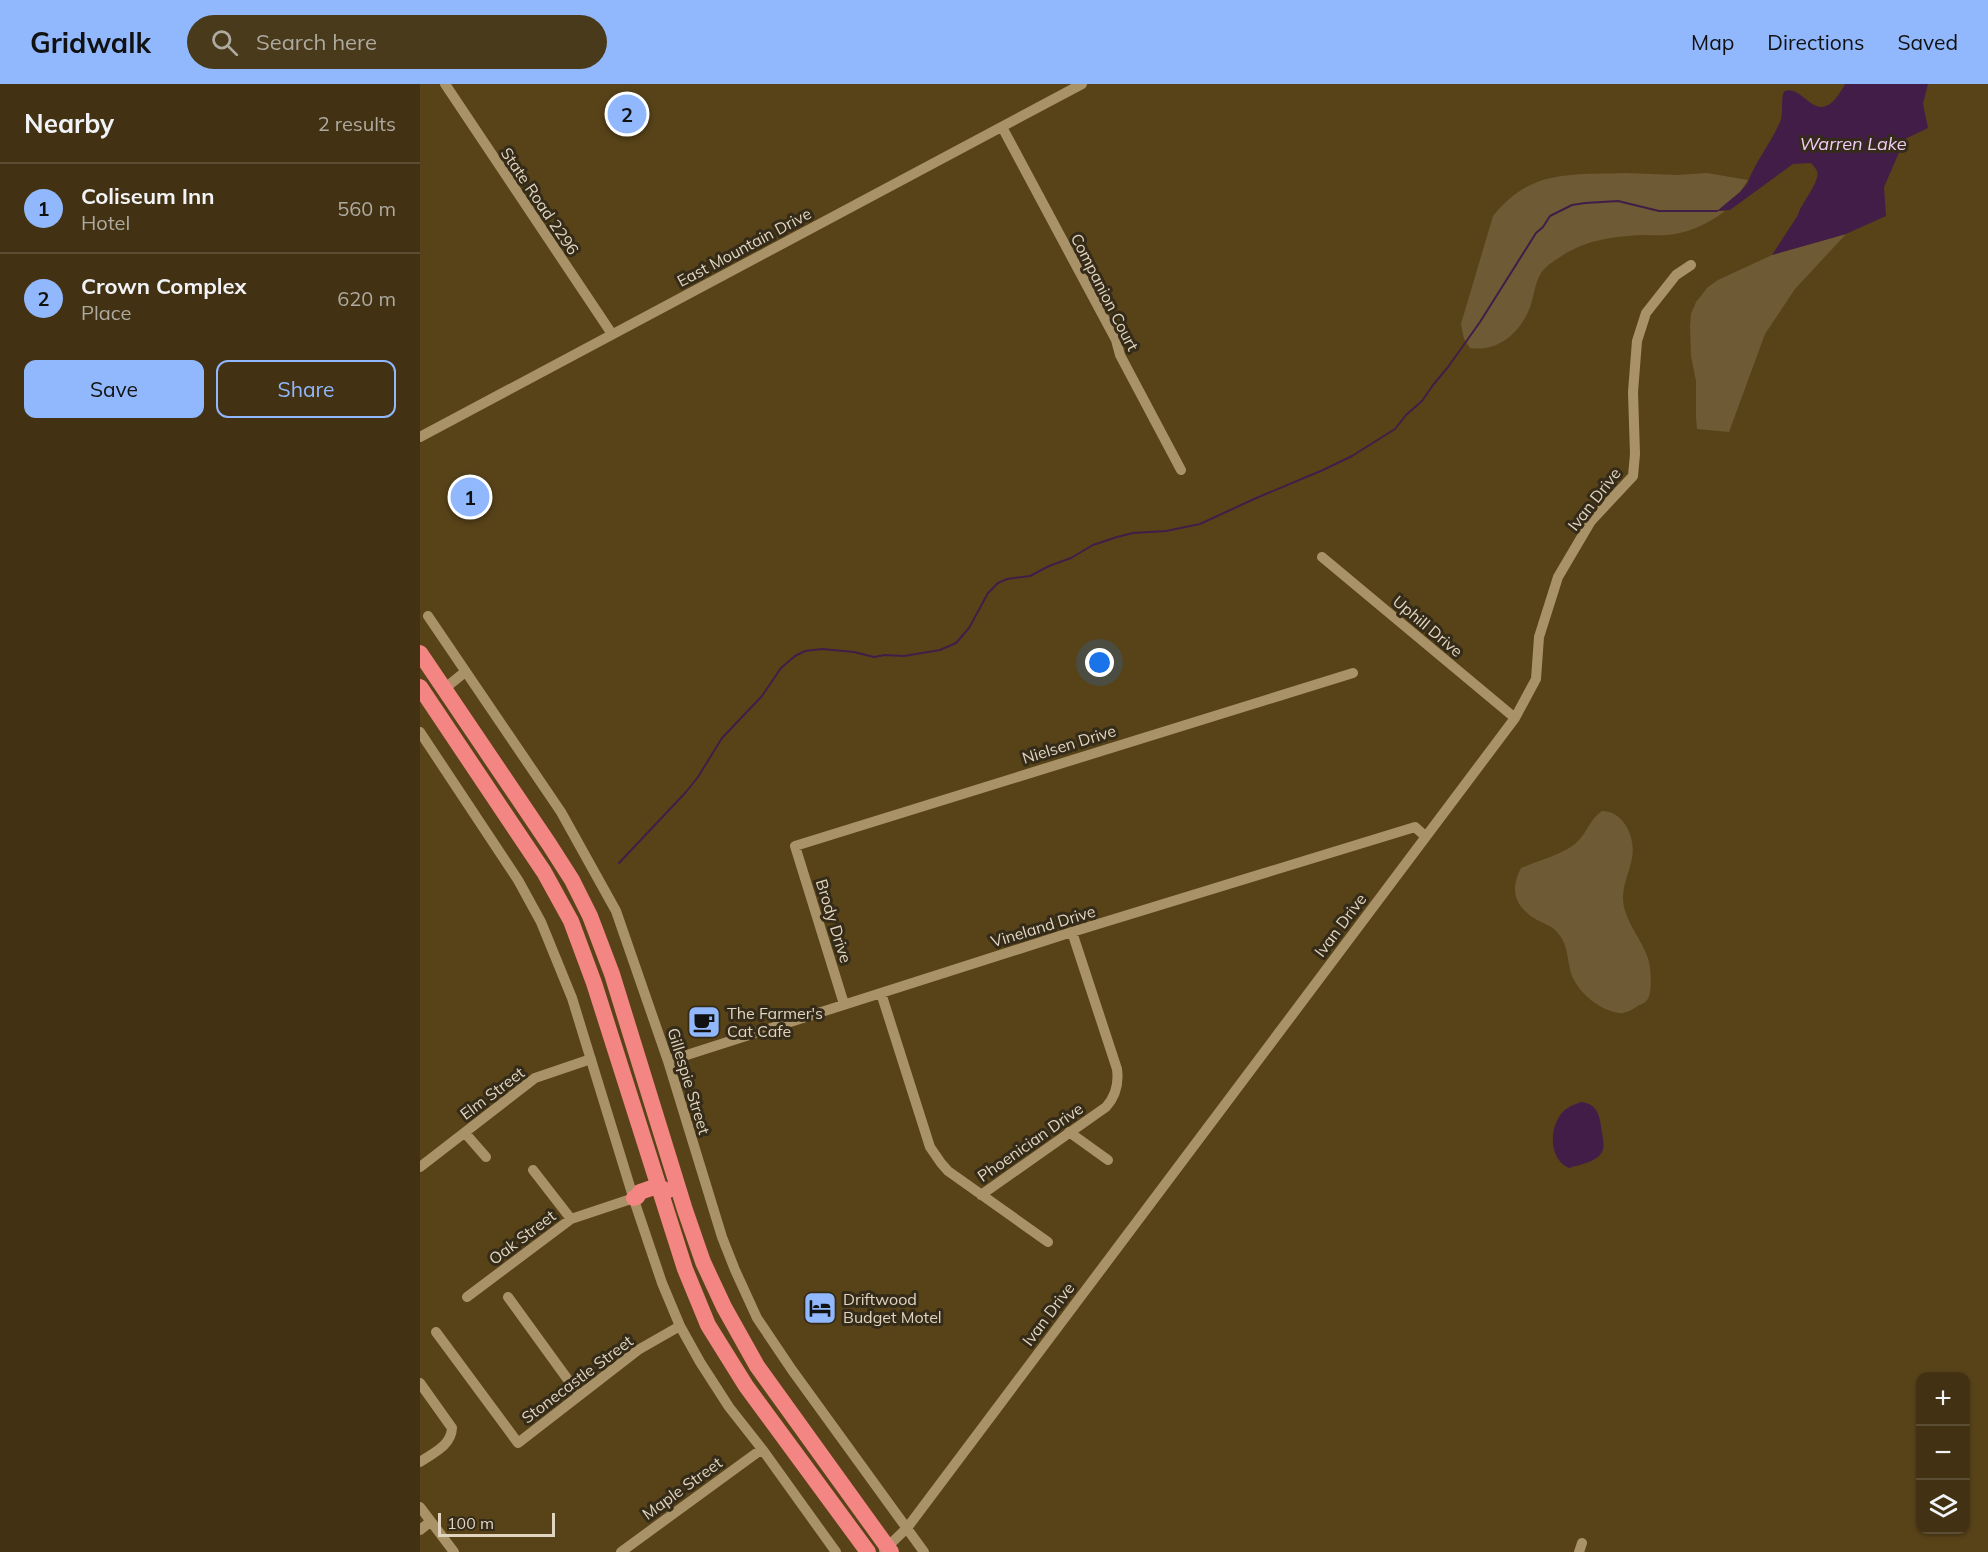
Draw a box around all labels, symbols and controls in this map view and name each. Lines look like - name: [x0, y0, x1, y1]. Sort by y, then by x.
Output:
- search box: [187, 15, 607, 69]
- text: Gridwalk: [30, 25, 151, 60]
- icon: search: [208, 26, 241, 59]
- text: Search here: [256, 28, 377, 56]
- text: Map: [1691, 29, 1734, 55]
- text: Directions: [1767, 29, 1864, 55]
- text: Saved: [1897, 29, 1958, 55]
- pin: 2: [608, 92, 646, 136]
- text: Nearby: [24, 107, 114, 140]
- text: 2 results: [318, 111, 396, 136]
- water label: Warren Lake: [1799, 132, 1907, 155]
- street label: State Road 2296: [497, 143, 583, 259]
- text: Coliseum Inn: [81, 182, 215, 210]
- text: 1: [38, 196, 50, 221]
- text: 560 m: [337, 196, 396, 221]
- street label: East Mountain Drive: [673, 203, 815, 291]
- text: Hotel: [81, 210, 130, 235]
- street label: Companion Court: [1067, 230, 1143, 354]
- text: Crown Complex: [81, 272, 247, 300]
- text: 2: [38, 286, 50, 311]
- text: 620 m: [337, 286, 396, 311]
- text: Place: [81, 300, 131, 325]
- button: Save: [24, 360, 204, 418]
- button: Share: [216, 360, 396, 418]
- street label: Ivan Drive: [1563, 464, 1625, 534]
- pin: 1: [451, 474, 490, 520]
- street label: Uphill Drive: [1389, 591, 1467, 661]
- your location: [1085, 648, 1114, 677]
- street label: Nielsen Drive: [1020, 720, 1118, 768]
- street label: Brody Drive: [812, 877, 856, 965]
- street label: Ivan Drive: [1310, 889, 1370, 961]
- street label: Vineland Drive: [988, 901, 1098, 951]
- place label: The Farmer's Cat Cafe: [727, 1003, 823, 1041]
- cafe icon: The Farmer's Cat Cafe: [686, 1004, 722, 1040]
- street label: Gillespie Street: [663, 1025, 715, 1137]
- street label: Elm Street: [456, 1062, 529, 1124]
- street label: Phoenician Drive: [973, 1098, 1087, 1186]
- street label: Oak Street: [485, 1205, 560, 1269]
- street label: Ivan Drive: [1018, 1278, 1078, 1350]
- place label: Driftwood Budget Motel: [843, 1289, 942, 1327]
- hotel icon: Driftwood Budget Motel: [802, 1290, 838, 1326]
- street label: Stonecastle Street: [517, 1330, 637, 1427]
- map controls: [1916, 1372, 1970, 1534]
- button: +: [1916, 1372, 1970, 1426]
- button: −: [1916, 1426, 1970, 1480]
- street label: Maple Street: [638, 1452, 726, 1524]
- button: layers: [1916, 1480, 1970, 1534]
- scale bar: [438, 1510, 555, 1538]
- text: 100 m: [447, 1513, 494, 1533]

